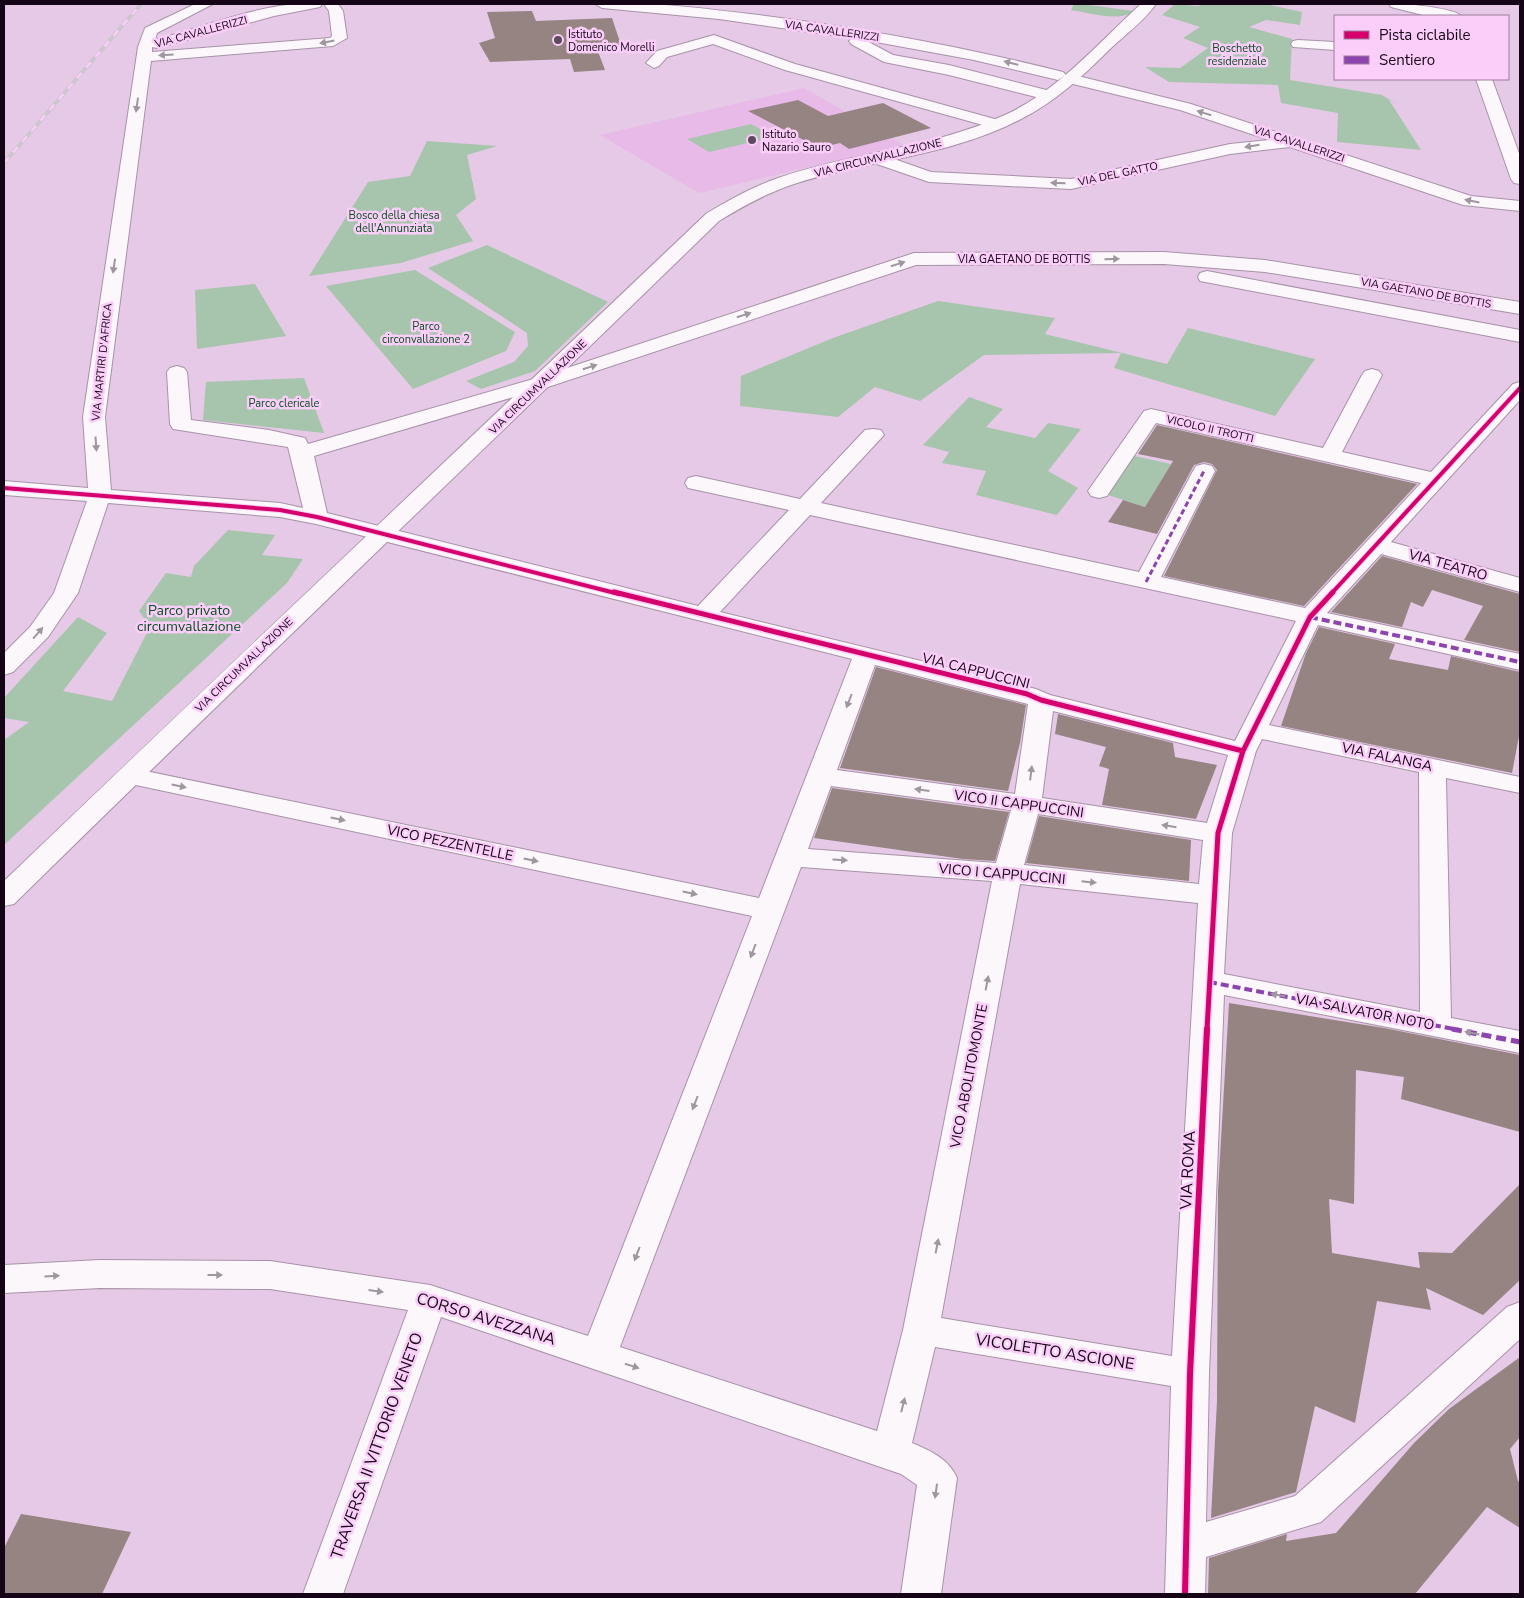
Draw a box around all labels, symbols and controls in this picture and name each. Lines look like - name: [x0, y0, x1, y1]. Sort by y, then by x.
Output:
- street label: VIA CAVALLERIZZI: [152, 12, 249, 52]
- legend: [1334, 15, 1509, 80]
- street label: VIA CAVALLERIZZI: [783, 17, 880, 45]
- text: Pista ciclabile: [1379, 25, 1471, 45]
- place label: Istituto Domenico Morelli: [568, 27, 655, 55]
- marker: Istituto Domenico Morelli: [552, 34, 564, 46]
- one-way arrow: [319, 38, 335, 46]
- park label: Boschetto residenziale: [1208, 41, 1266, 69]
- text: Sentiero: [1379, 50, 1435, 70]
- one-way arrow: [157, 51, 173, 59]
- one-way arrow: [1003, 59, 1018, 67]
- one-way arrow: [133, 97, 141, 113]
- one-way arrow: [1197, 109, 1212, 116]
- street label: VIA CAVALLERIZZI: [1250, 122, 1347, 166]
- place label: Istituto Nazario Sauro: [762, 127, 831, 155]
- marker: Istituto Nazario Sauro: [746, 134, 758, 146]
- street label: VIA CIRCUMVALLAZIONE: [812, 135, 943, 181]
- one-way arrow: [1244, 142, 1260, 150]
- street label: VIA DEL GATTO: [1076, 158, 1159, 190]
- one-way arrow: [1050, 179, 1066, 187]
- one-way arrow: [1464, 197, 1479, 205]
- park label: Bosco della chiesa dell'Annunziata: [348, 208, 440, 236]
- street label: VIA GAETANO DE BOTTIS: [957, 252, 1090, 267]
- one-way arrow: [1105, 255, 1121, 263]
- one-way arrow: [110, 258, 118, 274]
- one-way arrow: [891, 260, 906, 267]
- street label: VIA GAETANO DE BOTTIS: [1358, 274, 1493, 312]
- street label: VIA MARTIRI D'AFRICA: [88, 302, 116, 423]
- one-way arrow: [737, 311, 752, 319]
- park label: Parco circonvallazione 2: [382, 319, 470, 347]
- street label: VIA CIRCUMVALLAZIONE: [485, 336, 590, 438]
- one-way arrow: [583, 362, 598, 370]
- park label: Parco clericale: [249, 396, 320, 411]
- street label: VICOLO II TROTTI: [1164, 411, 1255, 446]
- one-way arrow: [93, 437, 101, 453]
- street label: VIA TEATRO: [1405, 544, 1490, 585]
- park label: Parco privato circumvallazione: [137, 601, 241, 636]
- street label: VIA CIRCUMVALLAZIONE: [191, 614, 296, 716]
- one-way arrow: [32, 626, 43, 639]
- street label: VIA CAPPUCCINI: [919, 648, 1032, 694]
- one-way arrow: [845, 694, 853, 709]
- street label: VIA FALANGA: [1339, 738, 1434, 776]
- one-way arrow: [1028, 765, 1036, 781]
- one-way arrow: [171, 782, 187, 790]
- street label: VICO II CAPPUCCINI: [952, 785, 1085, 823]
- one-way arrow: [914, 786, 930, 794]
- one-way arrow: [330, 815, 346, 823]
- street label: VICO PEZZENTELLE: [384, 820, 515, 866]
- one-way arrow: [1161, 822, 1177, 830]
- one-way arrow: [524, 856, 540, 864]
- one-way arrow: [832, 857, 848, 865]
- street label: VICO I CAPPUCCINI: [937, 859, 1066, 889]
- one-way arrow: [1081, 878, 1097, 886]
- one-way arrow: [683, 889, 698, 897]
- one-way arrow: [749, 944, 757, 959]
- one-way arrow: [983, 976, 991, 991]
- street label: VIA SALVATOR NOTO: [1293, 989, 1436, 1035]
- one-way arrow: [1270, 991, 1286, 999]
- street label: VICO ABOLITOMONTE: [946, 1002, 992, 1151]
- one-way arrow: [1465, 1029, 1480, 1037]
- one-way arrow: [691, 1095, 698, 1110]
- street label: VIA ROMA: [1175, 1130, 1201, 1211]
- one-way arrow: [933, 1238, 941, 1254]
- one-way arrow: [633, 1247, 640, 1262]
- one-way arrow: [207, 1271, 223, 1279]
- one-way arrow: [45, 1272, 61, 1280]
- one-way arrow: [369, 1287, 385, 1295]
- street label: CORSO AVEZZANA: [414, 1287, 559, 1351]
- street label: VICOLETTO ASCIONE: [973, 1328, 1136, 1375]
- street label: TRAVERSA II VITTORIO VENETO: [326, 1330, 428, 1562]
- one-way arrow: [625, 1363, 640, 1370]
- one-way arrow: [899, 1397, 907, 1412]
- one-way arrow: [932, 1483, 940, 1499]

